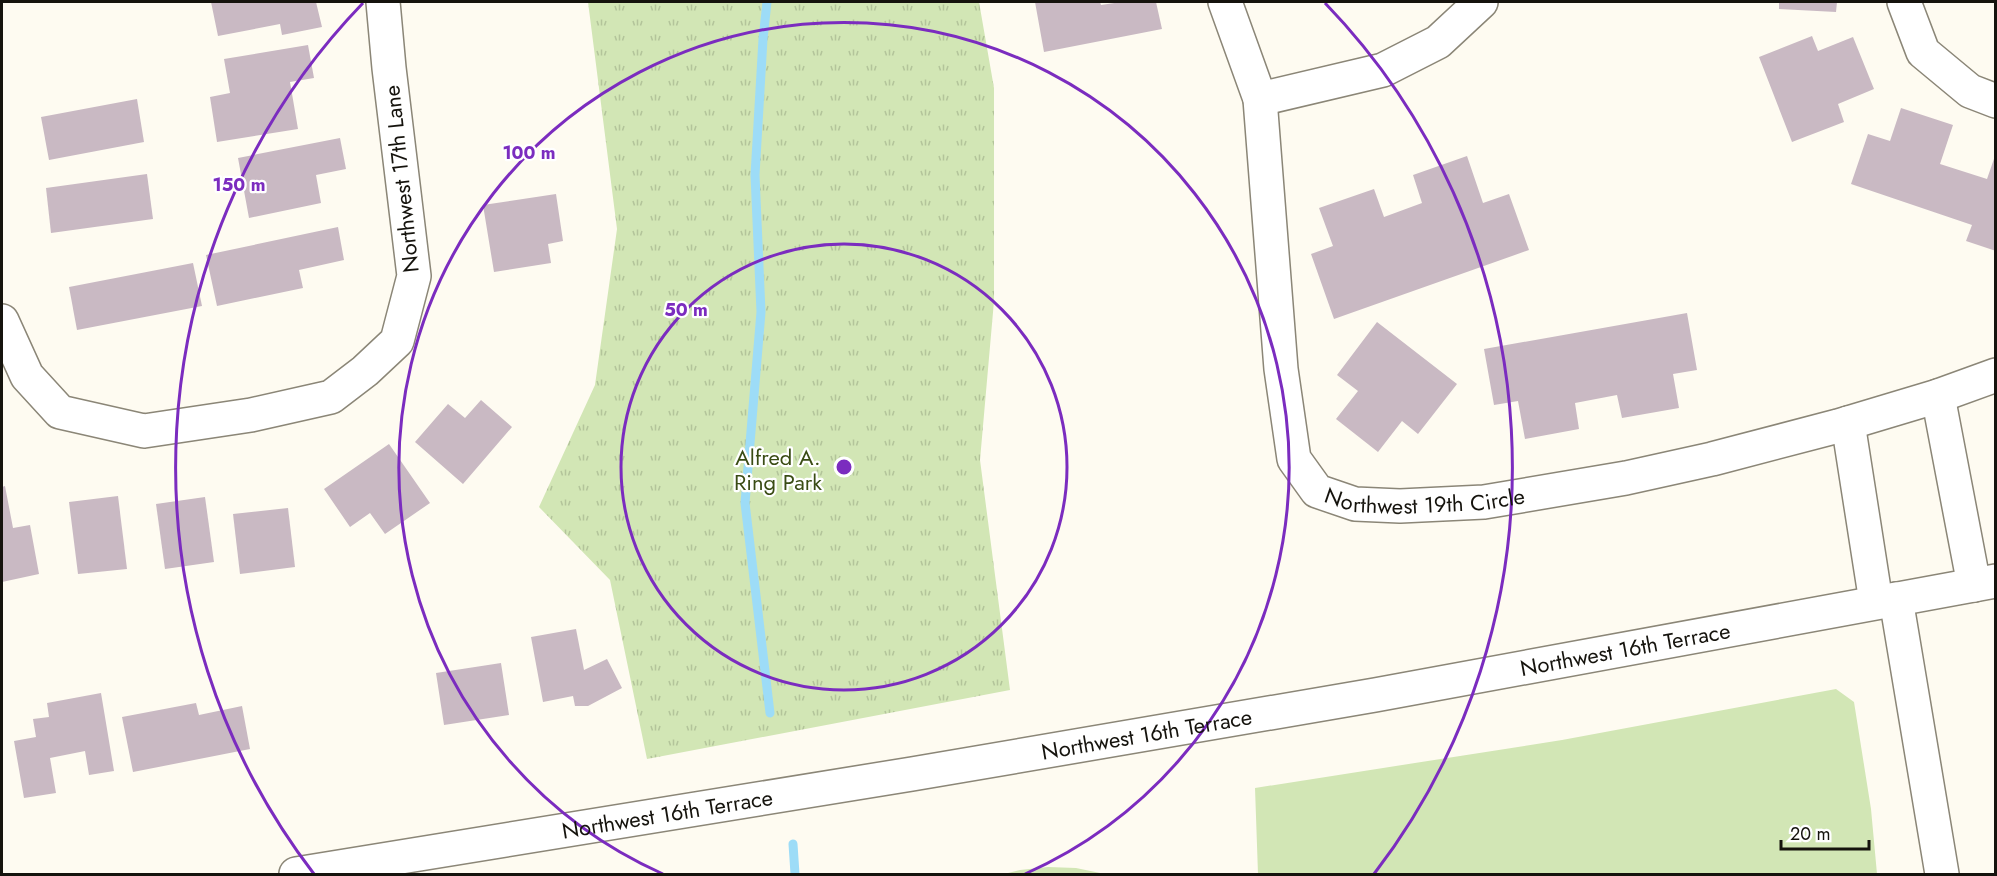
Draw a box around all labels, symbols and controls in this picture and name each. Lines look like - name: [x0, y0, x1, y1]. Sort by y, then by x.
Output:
- street label: Northwest 17th Lane: [375, 84, 427, 274]
- text: 100 m: [502, 140, 556, 166]
- text: 150 m: [213, 172, 265, 198]
- text: 50 m: [664, 297, 708, 323]
- park label: Alfred A. Ring Park: [734, 441, 822, 498]
- centre of rings: [834, 457, 854, 477]
- street label: Northwest 19th Circle: [1320, 479, 1527, 522]
- street label: Northwest 16th Terrace: [1517, 614, 1733, 684]
- street label: Northwest 16th Terrace: [1039, 700, 1254, 768]
- street label: Northwest 16th Terrace: [559, 781, 775, 847]
- scale bar: [1781, 813, 1870, 851]
- text: 20 m: [1790, 821, 1830, 847]

